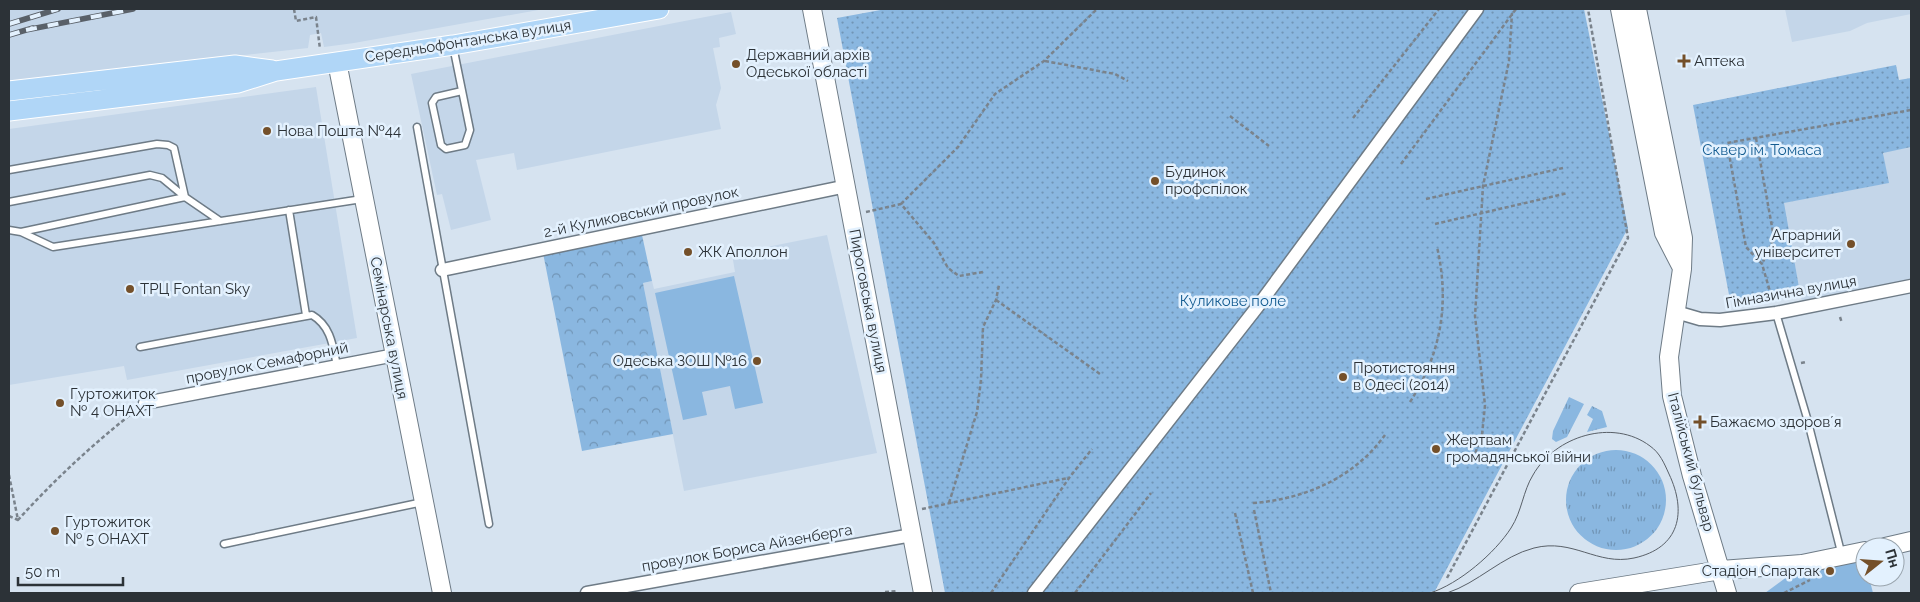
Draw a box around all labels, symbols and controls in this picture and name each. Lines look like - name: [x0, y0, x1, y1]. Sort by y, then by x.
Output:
- street label: Середньофонтанська вулиця: [364, 16, 572, 66]
- place label: Державний архів Одеської області: [746, 46, 870, 81]
- place label: Аптека: [1694, 52, 1745, 70]
- marker: Аптека: [1678, 55, 1690, 67]
- marker: Державний архів Одеської області: [730, 58, 742, 70]
- place label: Нова Пошта №44: [277, 122, 401, 140]
- marker: Нова Пошта №44: [261, 125, 273, 137]
- park label: Сквер ім. Томаса: [1702, 141, 1822, 159]
- place label: Будинок профспілок: [1165, 163, 1248, 198]
- marker: Будинок профспілок: [1149, 175, 1161, 187]
- street label: 2-й Куликовський провулок: [542, 182, 740, 241]
- place label: Аграрний університет: [1755, 226, 1841, 261]
- street label: Пироговська вулиця: [845, 228, 891, 374]
- marker: Аграрний університет: [1845, 238, 1857, 250]
- place label: ЖК Аполлон: [698, 243, 788, 261]
- marker: ЖК Аполлон: [682, 246, 694, 258]
- street label: Семінарська вулиця: [366, 255, 412, 401]
- street label: Гімназична вулиця: [1724, 272, 1858, 312]
- place label: ТРЦ Fontan Sky: [140, 280, 250, 298]
- marker: ТРЦ Fontan Sky: [124, 283, 136, 295]
- park label: Куликове поле: [1180, 292, 1286, 310]
- street label: провулок Семафорний: [184, 338, 350, 388]
- place label: Одеська ЗОШ №16: [613, 352, 747, 370]
- marker: Одеська ЗОШ №16: [751, 355, 763, 367]
- place label: Протистояння в Одесі (2014): [1353, 359, 1455, 394]
- marker: Протистояння в Одесі (2014): [1337, 371, 1349, 383]
- place label: Гуртожиток № 4 ОНАХТ: [70, 385, 156, 420]
- street label: Італійський бульвар: [1664, 391, 1718, 533]
- marker: Гуртожиток № 4 ОНАХТ: [54, 397, 66, 409]
- place label: Бажаємо здоровʼя: [1710, 413, 1841, 431]
- marker: Бажаємо здоровʼя: [1694, 416, 1706, 428]
- place label: Жертвам громадянської війни: [1446, 431, 1591, 466]
- marker: Жертвам громадянської війни: [1430, 443, 1442, 455]
- place label: Гуртожиток № 5 ОНАХТ: [65, 513, 151, 548]
- street label: провулок Бориса Айзенберга: [640, 521, 854, 575]
- marker: Гуртожиток № 5 ОНАХТ: [49, 525, 61, 537]
- north arrow: [1855, 537, 1905, 587]
- text: Пн: [1882, 547, 1903, 569]
- scale bar: [18, 554, 122, 586]
- place label: Стадіон Спартак: [1702, 562, 1820, 580]
- text: 50 m: [25, 563, 60, 581]
- marker: Стадіон Спартак: [1824, 565, 1836, 577]

